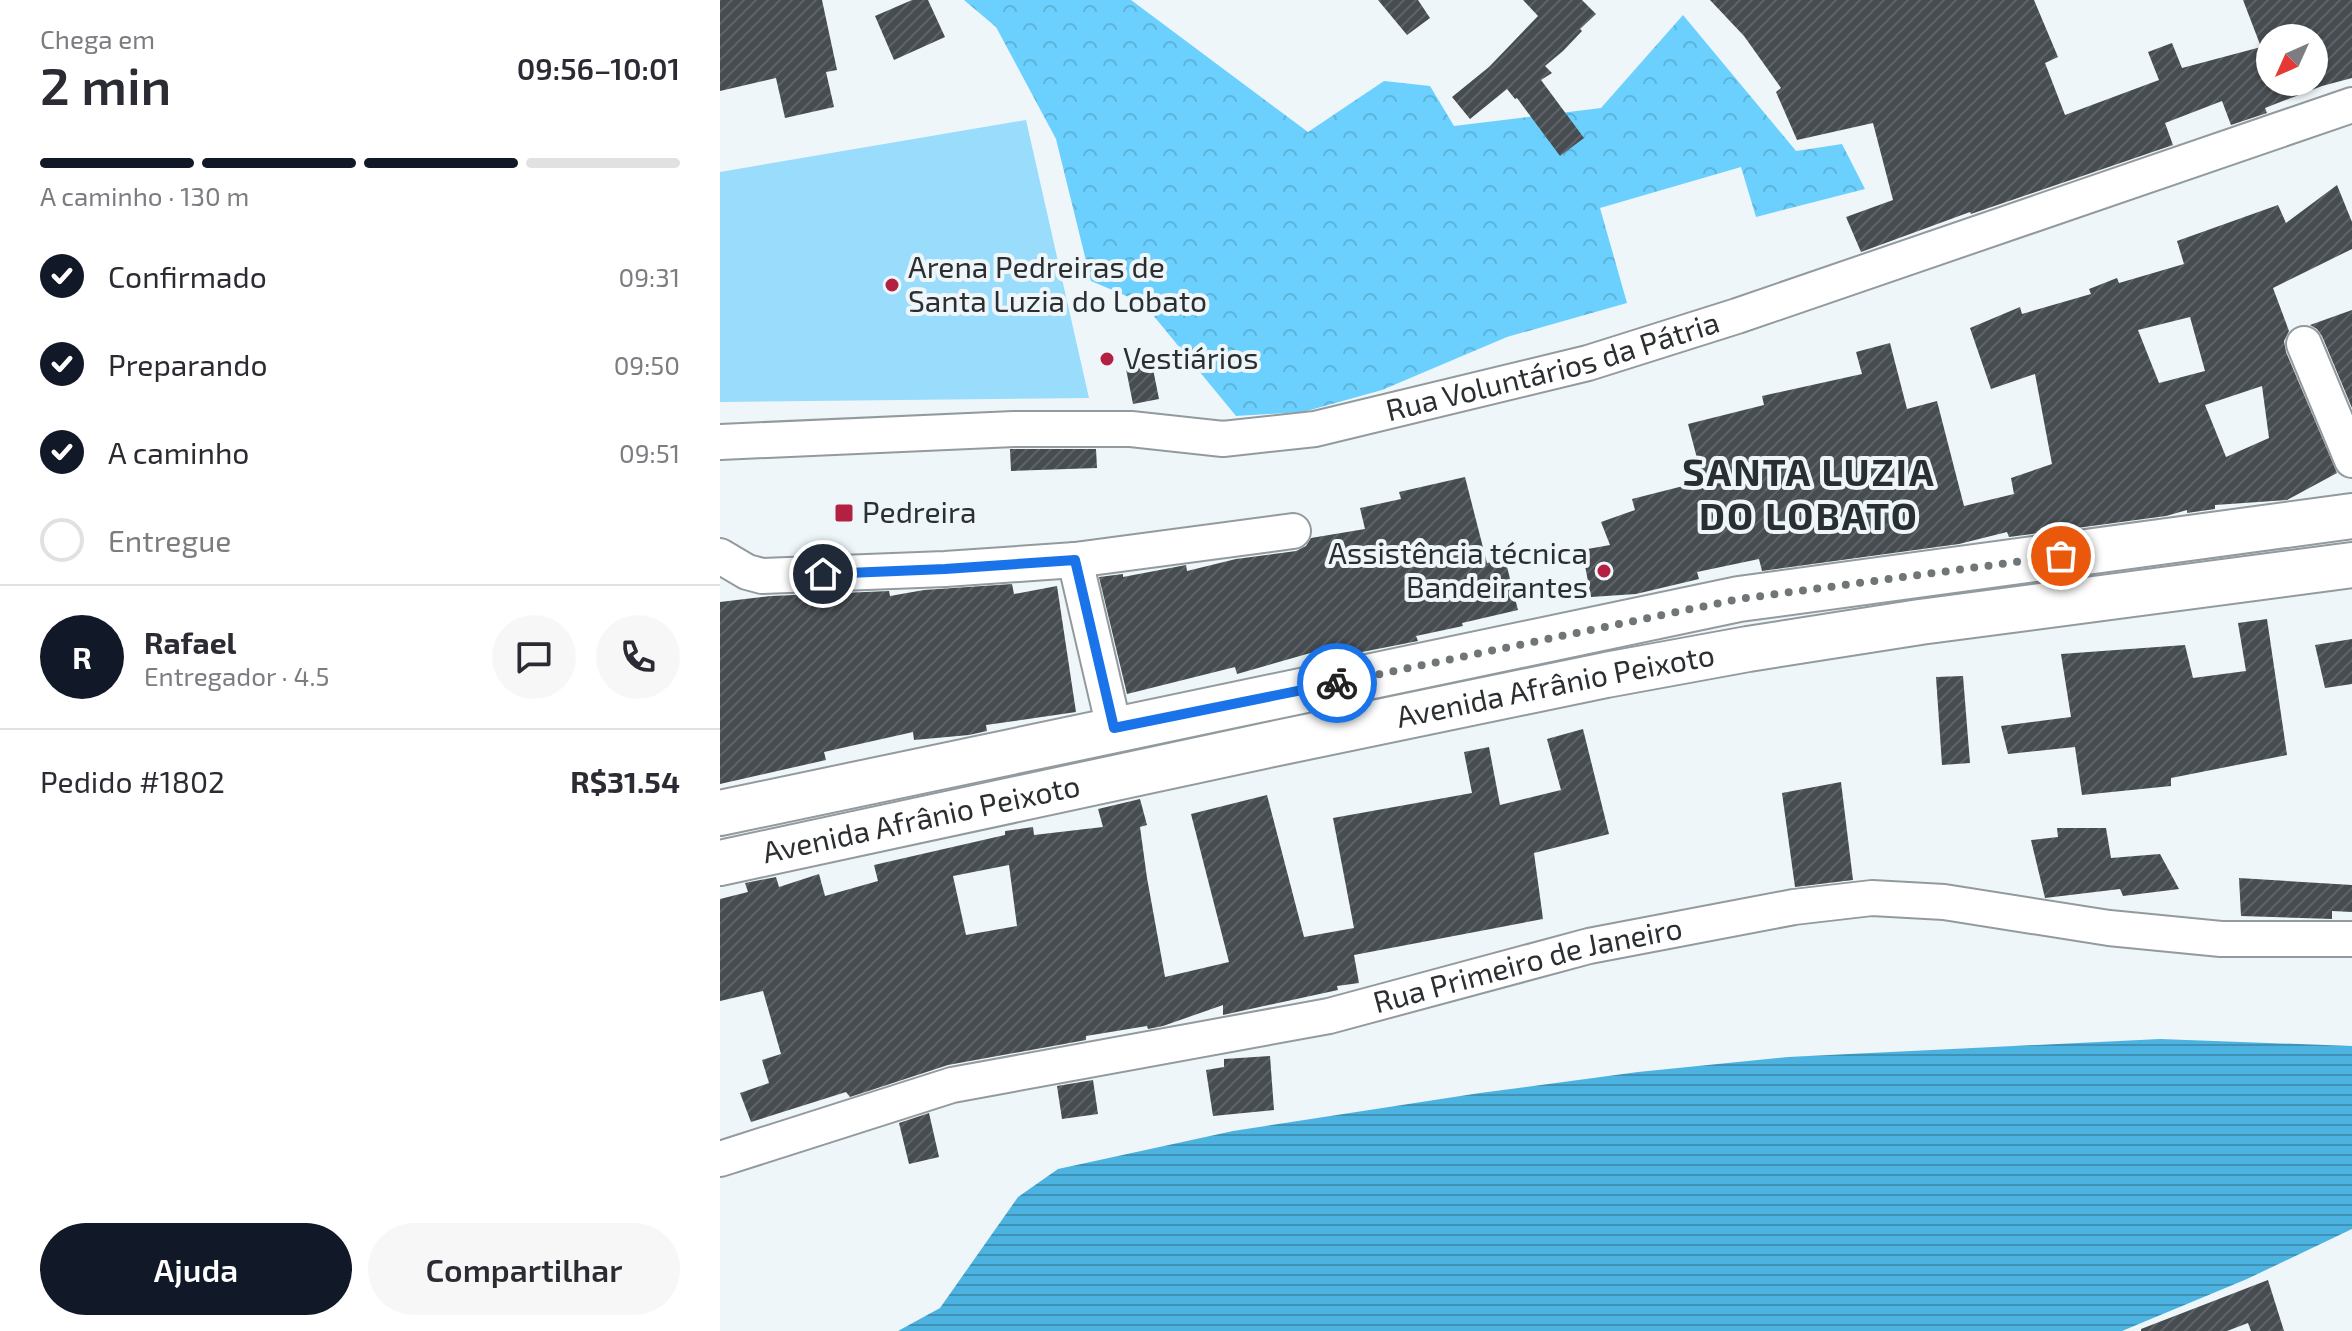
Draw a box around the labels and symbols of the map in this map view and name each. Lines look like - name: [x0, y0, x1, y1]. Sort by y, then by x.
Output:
- north arrow: [2256, 24, 2328, 96]
- place label: Arena Pedreiras de Santa Luzia do Lobato: [908, 248, 1207, 318]
- marker: Arena Pedreiras de Santa Luzia do Lobato: [883, 276, 901, 294]
- street label: Rua Voluntários da Pátria: [1382, 303, 1723, 427]
- place label: Vestiários: [1123, 339, 1259, 375]
- marker: Vestiários: [1098, 350, 1116, 368]
- district label: SANTA LUZIA DO LOBATO: [1682, 448, 1936, 538]
- place label: Pedreira: [862, 493, 977, 529]
- marker: Pedreira: [833, 502, 855, 524]
- pin: [2027, 522, 2095, 590]
- place label: Assistência técnica Bandeirantes: [1328, 534, 1588, 604]
- pin: [789, 540, 857, 608]
- marker: Assistência técnica Bandeirantes: [1595, 562, 1613, 580]
- street label: Avenida Afrânio Peixoto: [1393, 636, 1717, 734]
- courier: [1297, 643, 1377, 723]
- street label: Avenida Afrânio Peixoto: [759, 766, 1083, 869]
- street label: Rua Primeiro de Janeiro: [1369, 909, 1685, 1019]

